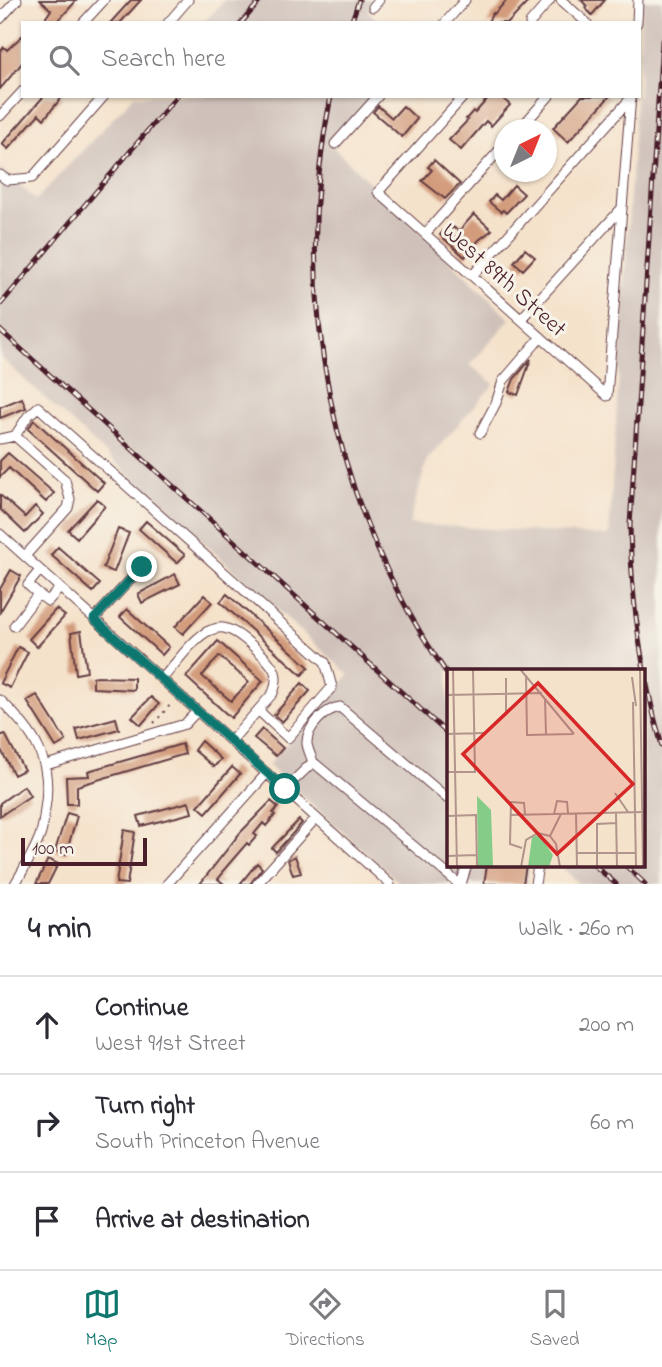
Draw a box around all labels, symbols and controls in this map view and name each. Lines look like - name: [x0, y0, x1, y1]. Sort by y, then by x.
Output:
- search box: [21, 21, 641, 98]
- icon: search: [45, 41, 83, 79]
- text: Search here: [101, 41, 226, 79]
- north arrow: [494, 119, 557, 182]
- street label: West 89th Street: [433, 215, 574, 347]
- route end: [126, 551, 157, 582]
- inset map: [447, 669, 644, 866]
- route start: [269, 773, 300, 804]
- scale bar: [21, 835, 147, 867]
- text: 100 m: [32, 836, 74, 863]
- text: 4 min: [28, 908, 91, 952]
- text: Walk · 260 m: [518, 913, 634, 946]
- text: Continue: [95, 990, 188, 1028]
- icon: ahead: [28, 1006, 66, 1044]
- text: 200 m: [579, 1009, 634, 1042]
- text: West 91st Street: [95, 1028, 246, 1061]
- text: Turn right: [95, 1088, 195, 1126]
- icon: right: [28, 1104, 66, 1142]
- text: 60 m: [590, 1107, 634, 1140]
- text: South Princeton Avenue: [95, 1126, 320, 1159]
- icon: arrive: [28, 1202, 66, 1240]
- text: Arrive at destination: [95, 1202, 310, 1240]
- tab: Map: [83, 1285, 121, 1354]
- tab: Directions: [286, 1285, 365, 1354]
- tab: Saved: [530, 1285, 579, 1354]

